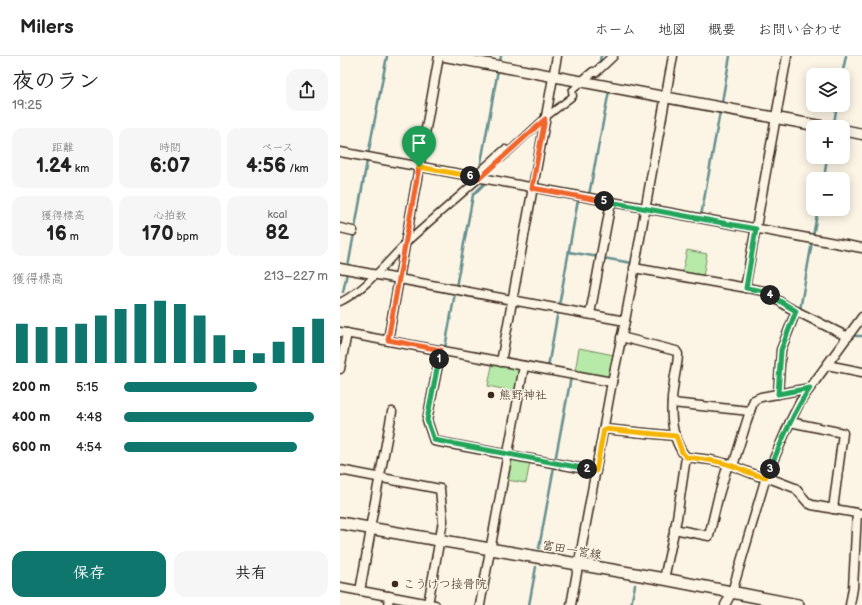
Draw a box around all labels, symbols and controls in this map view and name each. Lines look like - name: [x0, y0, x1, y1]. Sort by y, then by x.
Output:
- text: Milers: [20, 16, 74, 39]
- text: ホーム: [595, 21, 636, 38]
- text: 地図: [658, 21, 686, 38]
- text: 概要: [708, 21, 736, 38]
- text: お問い合わせ: [758, 21, 842, 38]
- text: 夜のラン: [12, 68, 100, 95]
- map controls: [806, 68, 850, 216]
- button: layers: [806, 68, 850, 112]
- button: share: [286, 69, 328, 111]
- text: 19:25: [12, 97, 42, 113]
- button: +: [806, 120, 850, 164]
- pin: [402, 126, 436, 167]
- icon: arrive: [408, 132, 430, 154]
- text: 距離: [52, 141, 74, 154]
- text: 時間: [159, 141, 181, 154]
- text: ペース: [261, 141, 294, 154]
- text: 1.24: [36, 154, 72, 178]
- text: 6:07: [150, 154, 190, 178]
- text: 4:56: [246, 154, 286, 178]
- text: km: [72, 162, 89, 175]
- text: /km: [286, 162, 309, 175]
- pin: 6: [460, 166, 480, 186]
- text: 6: [467, 169, 473, 182]
- button: −: [806, 172, 850, 216]
- pin: 5: [594, 191, 614, 211]
- text: 5: [601, 194, 607, 207]
- text: kcal: [267, 208, 287, 221]
- text: 獲得標高: [41, 209, 85, 222]
- text: 心拍数: [153, 209, 186, 222]
- text: 82: [265, 221, 289, 245]
- text: 16: [46, 222, 67, 246]
- text: 170: [142, 222, 174, 246]
- text: m: [67, 230, 79, 243]
- text: bpm: [174, 230, 198, 243]
- text: 213–227 m: [264, 268, 328, 284]
- text: 獲得標高: [12, 271, 64, 287]
- pin: 4: [760, 285, 780, 305]
- text: 4: [767, 288, 773, 301]
- pin: 1: [429, 349, 449, 369]
- text: 1: [437, 352, 441, 365]
- text: 200 m: [12, 379, 50, 395]
- text: 5:15: [76, 379, 99, 395]
- place label: 熊野神社: [499, 388, 547, 403]
- marker: 熊野神社: [486, 390, 496, 400]
- text: 400 m: [12, 409, 50, 425]
- text: 4:48: [76, 409, 102, 425]
- text: 600 m: [12, 439, 51, 455]
- text: 4:54: [76, 439, 102, 455]
- pin: 2: [577, 459, 597, 479]
- pin: 3: [760, 459, 780, 479]
- text: 2: [584, 462, 590, 475]
- text: 3: [767, 462, 773, 475]
- street label: 富田一宮線: [541, 538, 603, 563]
- button: 保存: [12, 551, 166, 597]
- button: 共有: [174, 551, 328, 597]
- place label: こうけつ接骨院: [403, 577, 487, 592]
- marker: こうけつ接骨院: [390, 579, 400, 589]

